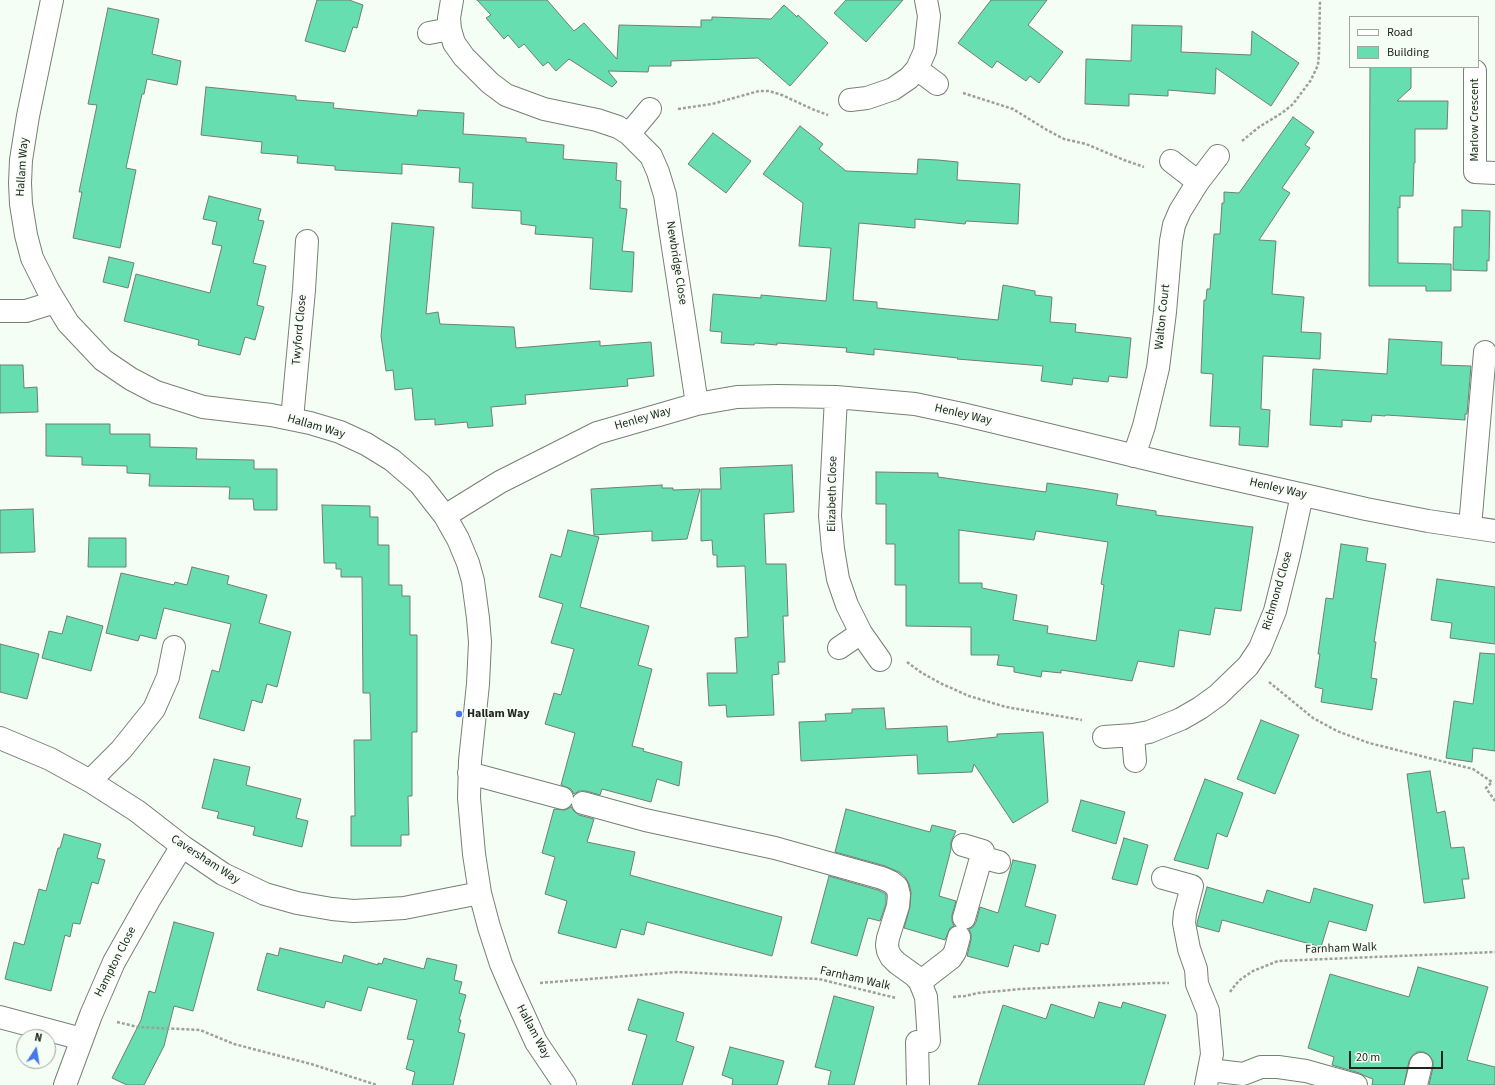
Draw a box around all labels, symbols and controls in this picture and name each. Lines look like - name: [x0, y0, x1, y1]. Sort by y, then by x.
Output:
- legend: [1349, 16, 1479, 68]
- text: Road: [1387, 24, 1413, 41]
- text: Building: [1387, 44, 1429, 61]
- street label: Marlow Crescent: [1468, 78, 1482, 162]
- street label: Hallam Way: [14, 137, 32, 197]
- street label: Newbridge Close: [662, 220, 690, 306]
- street label: Walton Court: [1152, 284, 1174, 350]
- street label: Twyford Close: [290, 294, 310, 366]
- street label: Henley Way: [933, 401, 993, 429]
- street label: Henley Way: [613, 404, 673, 434]
- street label: Hallam Way: [286, 412, 346, 442]
- street label: Elizabeth Close: [825, 456, 841, 532]
- street label: Henley Way: [1248, 475, 1308, 503]
- street label: Richmond Close: [1260, 550, 1296, 632]
- place label: Hallam Way: [467, 707, 529, 721]
- marker: Hallam Way: [454, 709, 464, 719]
- street label: Caversham Way: [168, 832, 242, 888]
- street label: Hampton Close: [92, 924, 140, 1000]
- street label: Farnham Walk: [1305, 941, 1377, 957]
- street label: Farnham Walk: [819, 964, 891, 994]
- street label: Hallam Way: [513, 1002, 553, 1062]
- north arrow: [16, 1029, 56, 1069]
- text: N: [33, 1030, 44, 1046]
- scale bar: [1351, 1043, 1445, 1069]
- text: 20 m: [1356, 1049, 1380, 1066]

